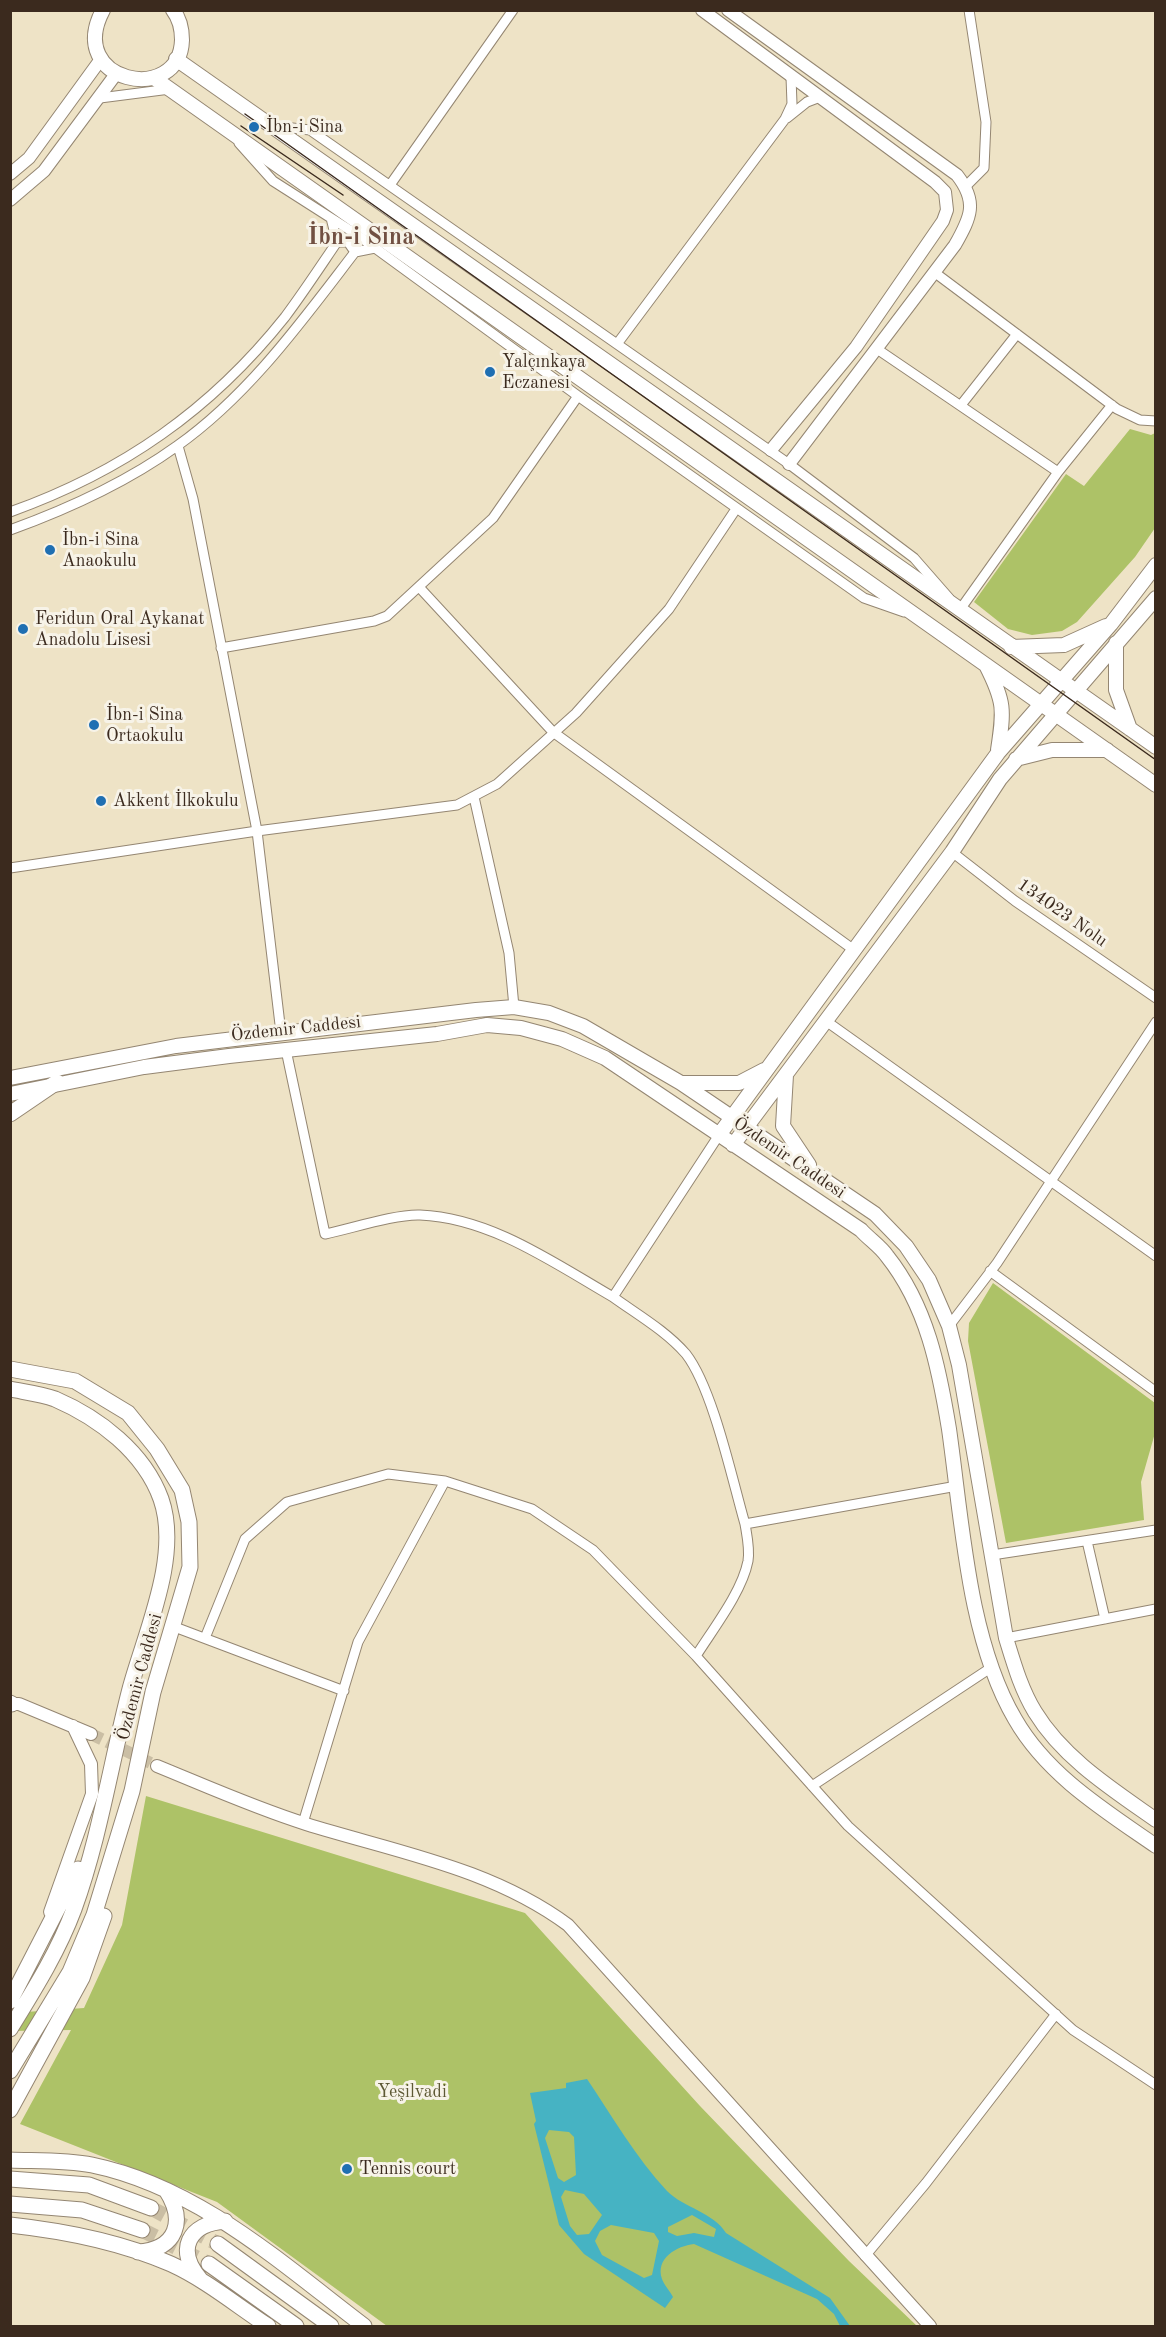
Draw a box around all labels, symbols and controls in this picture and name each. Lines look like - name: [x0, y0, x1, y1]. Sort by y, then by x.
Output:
- place label: İbn-i Sina: [266, 116, 343, 138]
- marker: İbn-i Sina: [247, 120, 261, 134]
- district label: İbn-i Sina: [308, 224, 414, 252]
- place label: Yalçınkaya Eczanesi: [502, 351, 586, 394]
- marker: Yalçınkaya Eczanesi: [483, 365, 497, 379]
- place label: İbn-i Sina Anaokulu: [62, 529, 139, 572]
- marker: İbn-i Sina Anaokulu: [43, 543, 57, 557]
- place label: Feridun Oral Aykanat Anadolu Lisesi: [35, 608, 205, 650]
- marker: Feridun Oral Aykanat Anadolu Lisesi: [16, 622, 30, 636]
- place label: İbn-i Sina Ortaokulu: [106, 704, 184, 746]
- marker: İbn-i Sina Ortaokulu: [87, 718, 101, 732]
- place label: Akkent İlkokulu: [113, 790, 238, 812]
- marker: Akkent İlkokulu: [94, 794, 108, 808]
- street label: 134023 Nolu: [1013, 874, 1111, 952]
- street label: Özdemir Caddesi: [230, 1011, 362, 1047]
- street label: Özdemir Caddesi: [729, 1113, 849, 1203]
- street label: Özdemir Caddesi: [113, 1611, 167, 1743]
- park label: Yeşilvadi: [377, 2081, 447, 2103]
- place label: Tennis court: [359, 2158, 456, 2180]
- marker: Tennis court: [340, 2162, 354, 2176]

